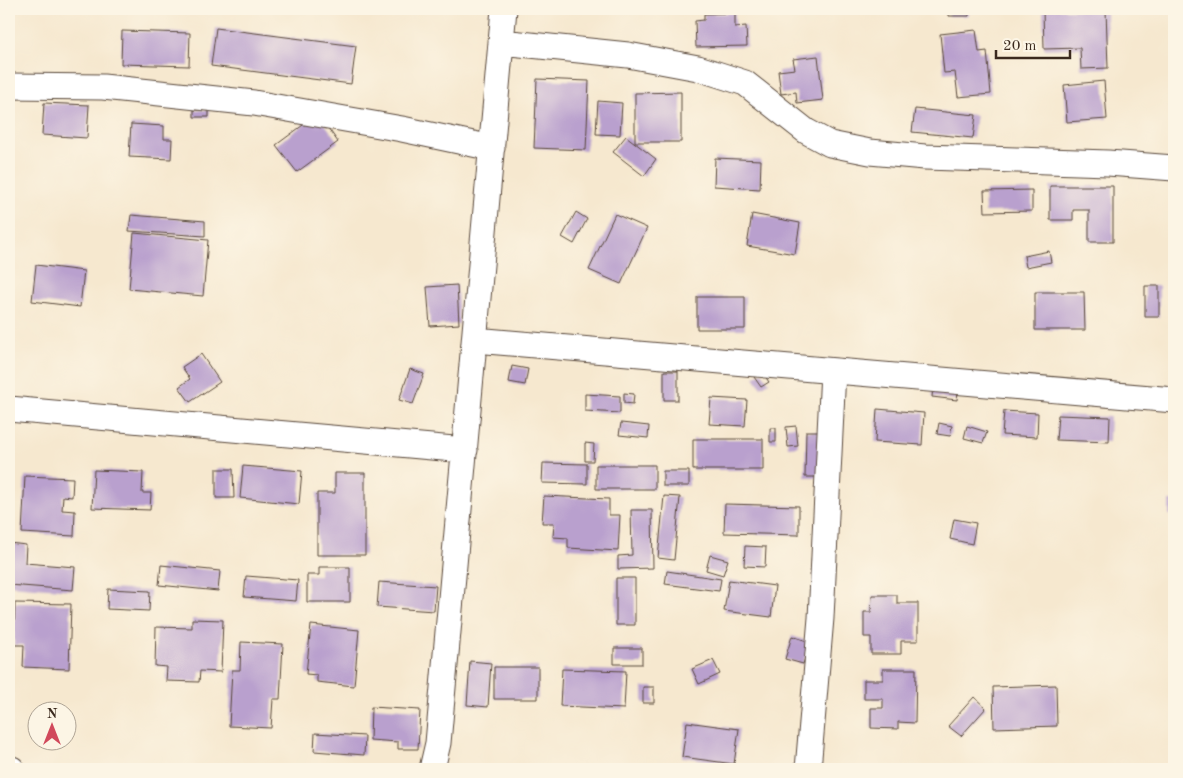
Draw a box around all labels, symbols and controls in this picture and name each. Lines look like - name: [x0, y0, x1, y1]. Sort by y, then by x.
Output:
- scale bar: [996, 28, 1069, 60]
- text: 20 m: [1003, 39, 1037, 54]
- north arrow: [28, 700, 78, 750]
- text: N: [47, 707, 58, 721]

